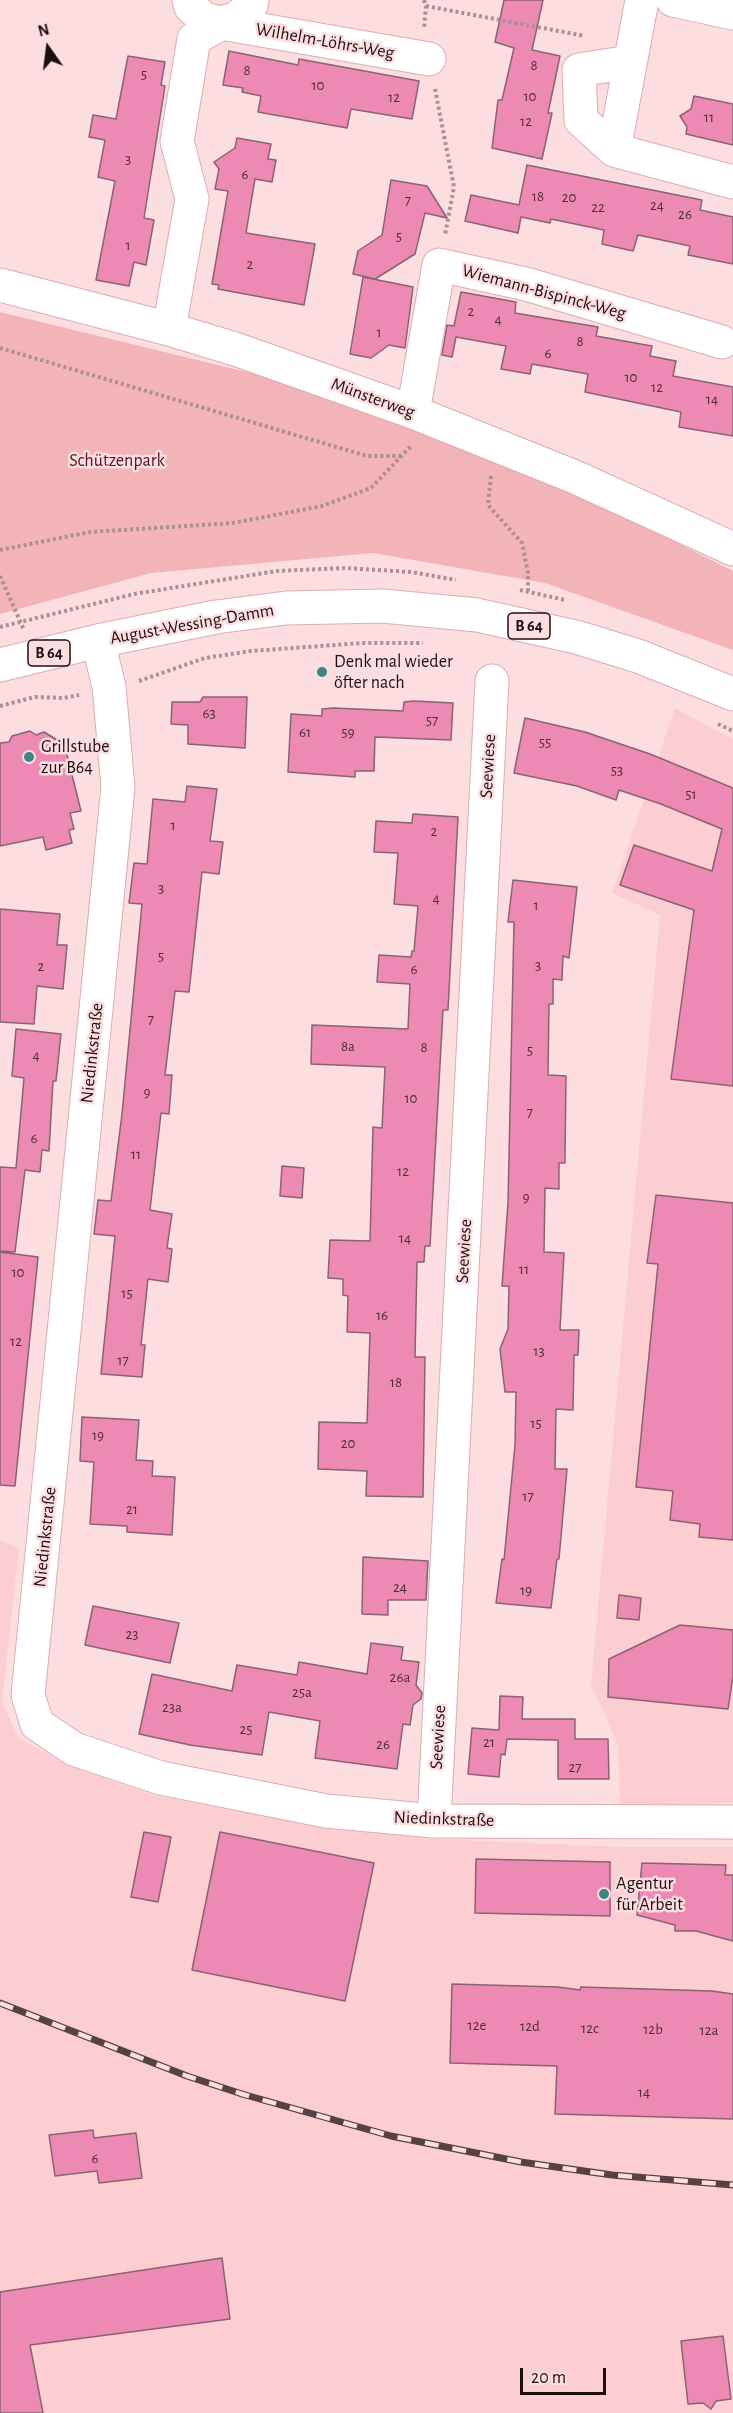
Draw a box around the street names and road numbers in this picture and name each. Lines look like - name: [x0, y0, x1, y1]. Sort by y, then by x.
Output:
- street label: Wilhelm-Löhrs-Weg: [254, 18, 396, 64]
- street label: Wiemann-Bispinck-Weg: [460, 260, 628, 324]
- street label: Münsterweg: [328, 373, 418, 423]
- street label: August-Wessing-Damm: [108, 599, 276, 649]
- road number: B 64: [508, 613, 550, 639]
- road number: B 64: [28, 640, 70, 666]
- street label: Seewiese: [476, 733, 500, 799]
- street label: Niedinkstraße: [76, 1002, 108, 1104]
- street label: Seewiese: [452, 1218, 476, 1284]
- street label: Niedinkstraße: [29, 1486, 61, 1588]
- street label: Seewiese: [426, 1704, 450, 1770]
- street label: Niedinkstraße: [393, 1806, 495, 1832]

